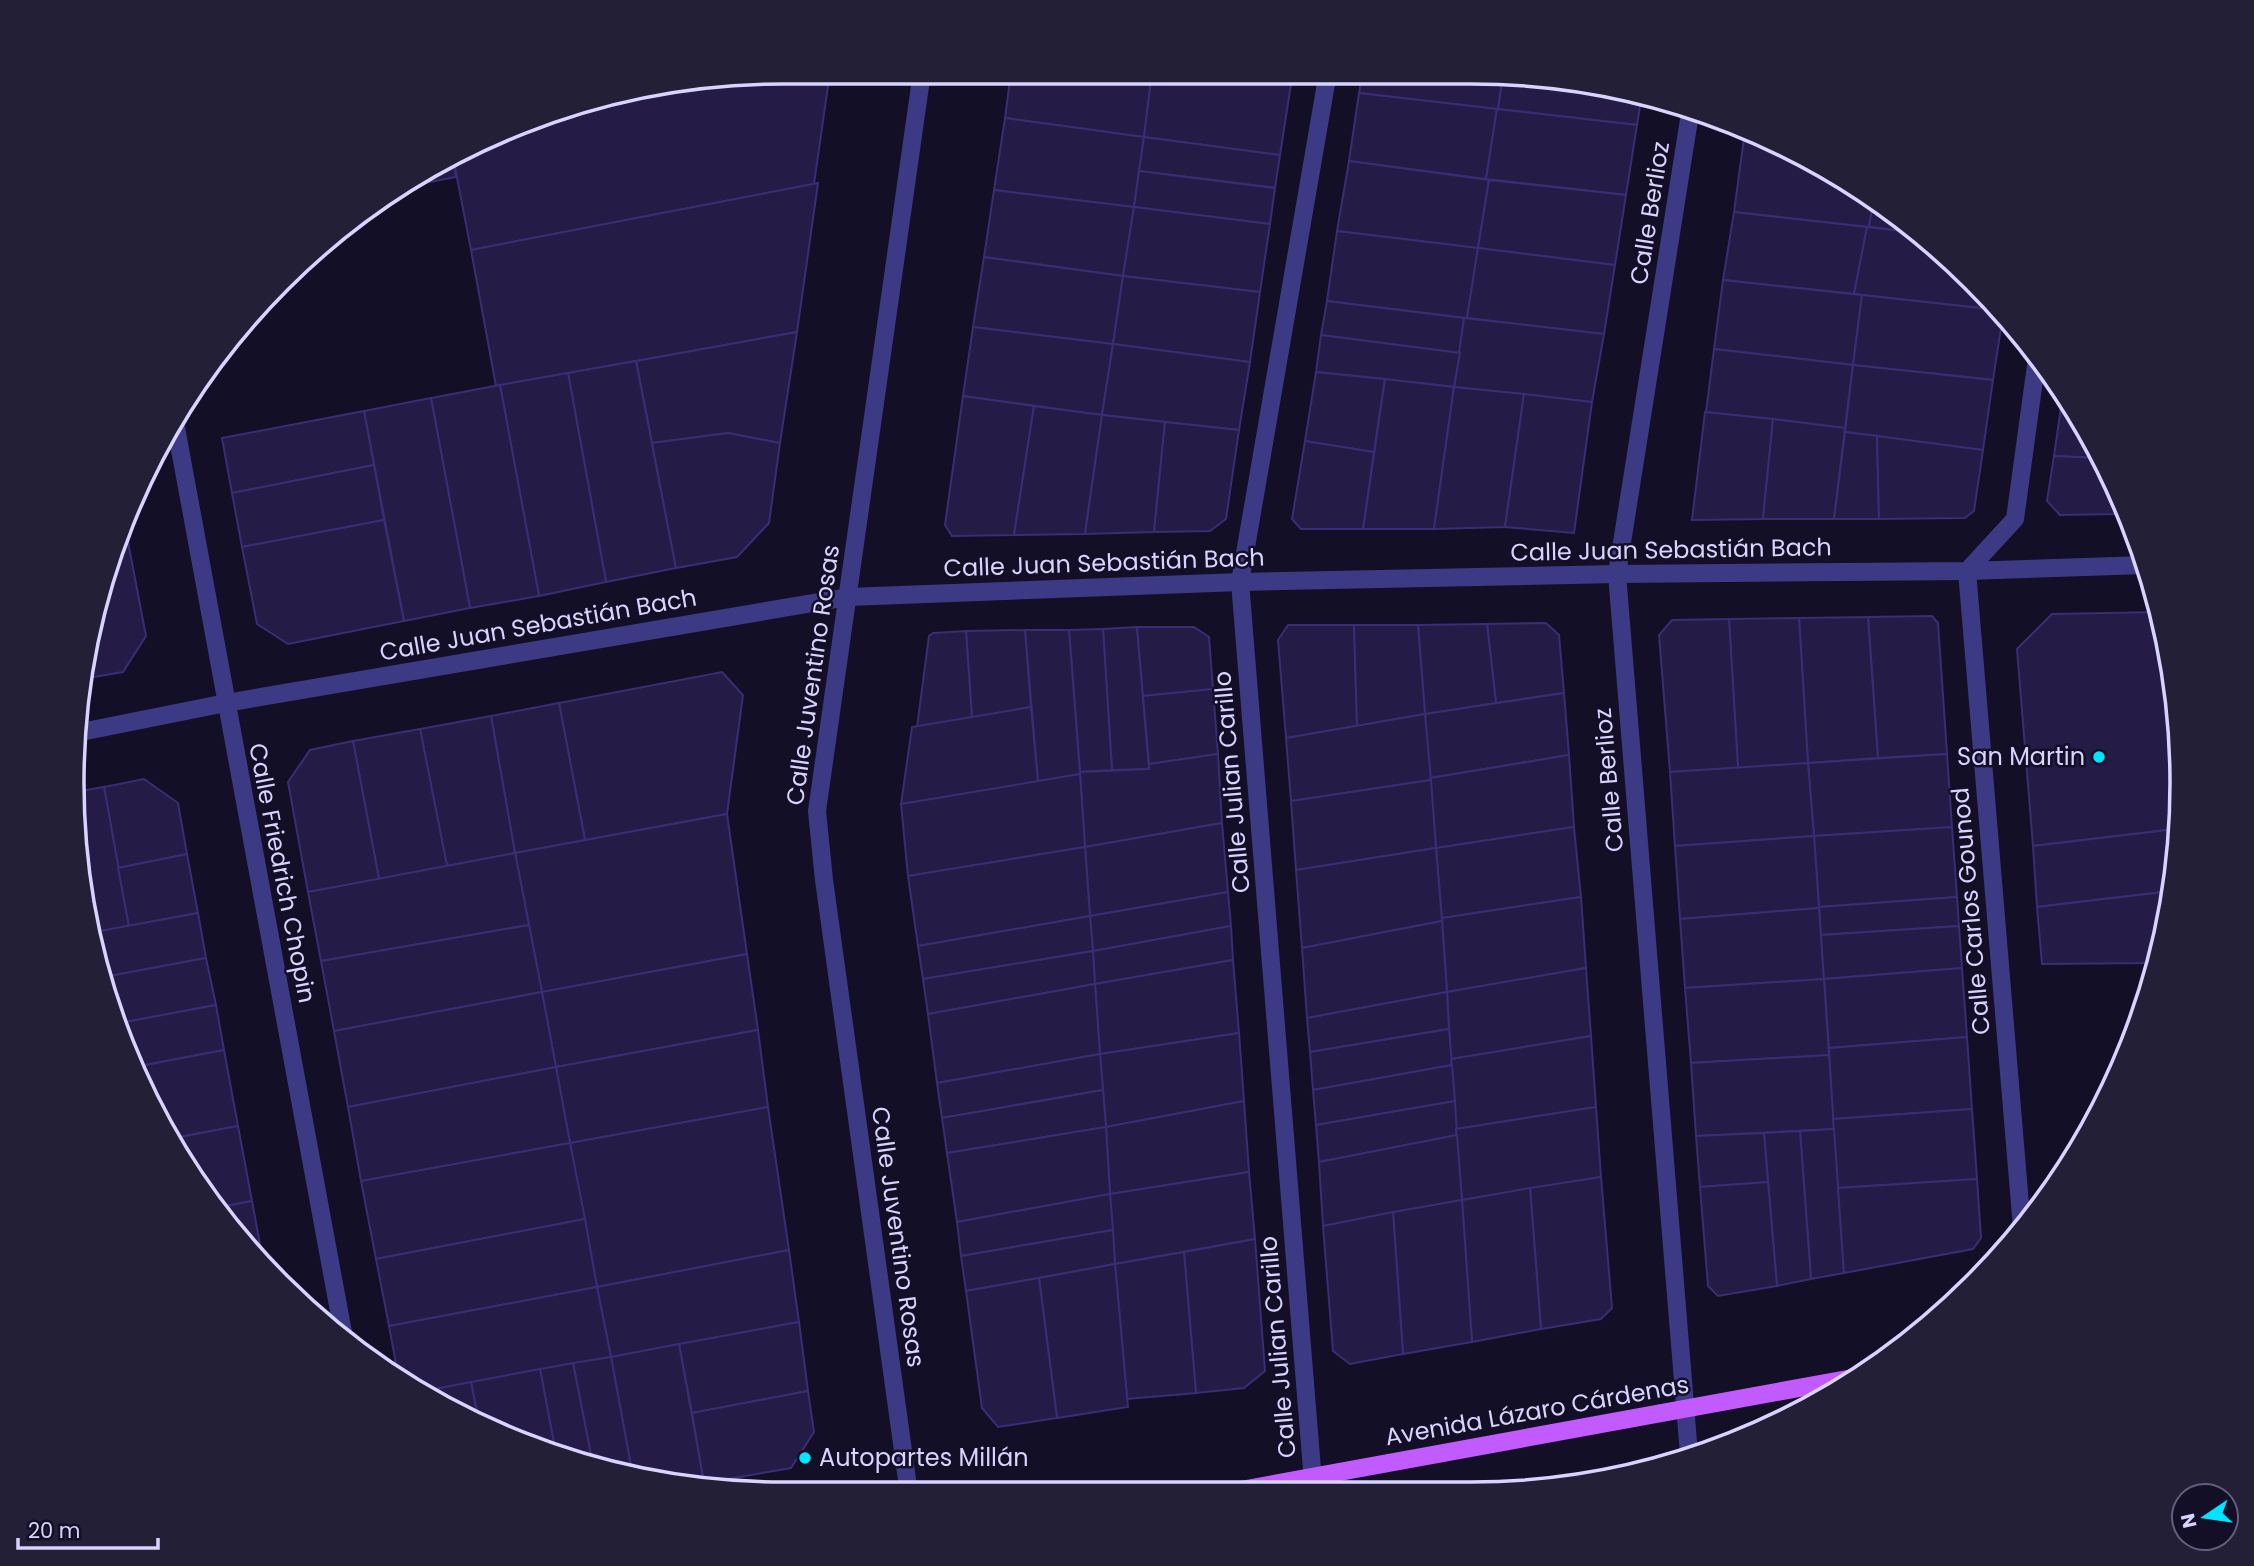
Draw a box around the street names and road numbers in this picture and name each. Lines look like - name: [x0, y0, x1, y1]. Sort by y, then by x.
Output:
- street label: Calle Berlioz: [1622, 139, 1677, 287]
- street label: Calle Juan Sebastián Bach: [1510, 530, 1832, 569]
- street label: Calle Juan Sebastián Bach: [943, 540, 1265, 585]
- street label: Calle Juventino Rosas: [778, 543, 847, 807]
- street label: Calle Juan Sebastián Bach: [377, 580, 699, 669]
- street label: Calle Julian Carillo: [1205, 670, 1258, 894]
- street label: Calle Berlioz: [1586, 707, 1631, 853]
- street label: Calle Friedrich Chopin: [241, 740, 324, 1006]
- street label: Calle Carlos Gounod: [1943, 786, 1998, 1036]
- street label: Calle Juventino Rosas: [864, 1105, 933, 1369]
- street label: Calle Julian Carillo: [1251, 1235, 1304, 1459]
- street label: Avenida Lázaro Cárdenas: [1382, 1368, 1691, 1454]

